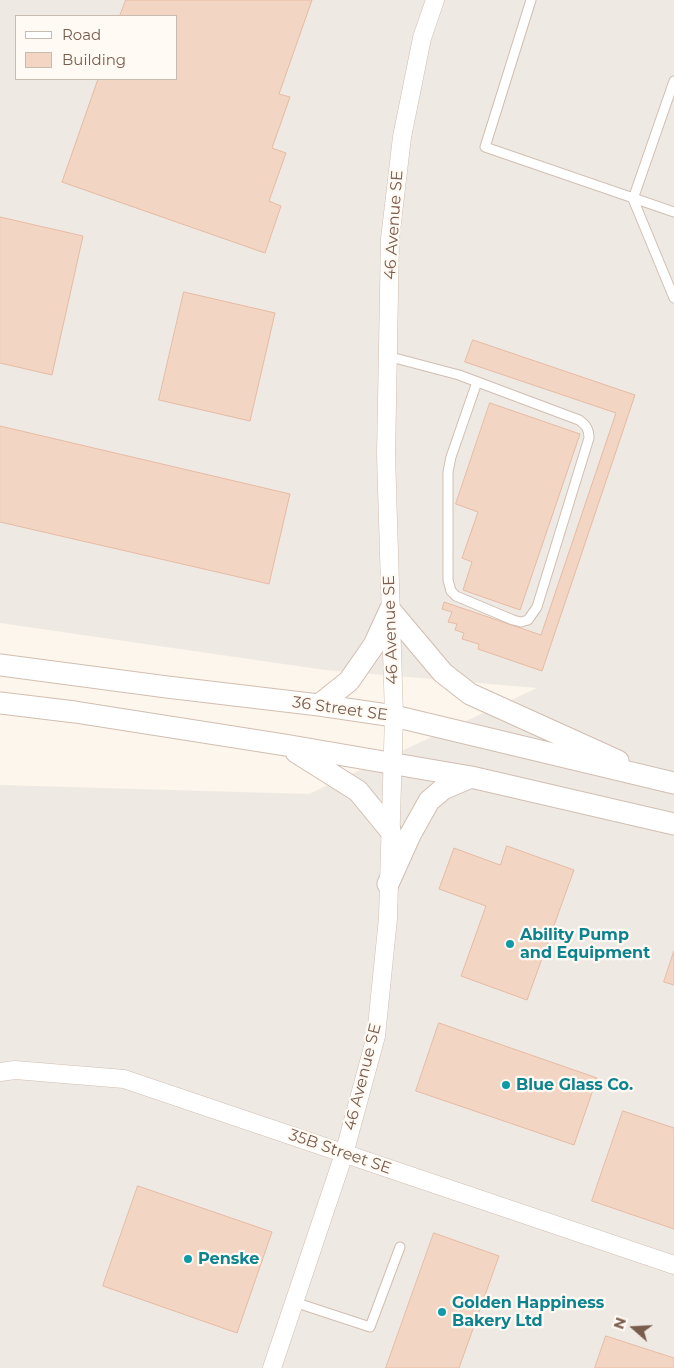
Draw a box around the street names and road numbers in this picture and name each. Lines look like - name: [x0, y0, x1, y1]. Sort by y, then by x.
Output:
- street label: 46 Avenue SE: [381, 170, 407, 280]
- street label: 46 Avenue SE: [379, 575, 403, 685]
- street label: 36 Street SE: [291, 693, 389, 725]
- street label: 46 Avenue SE: [340, 1021, 386, 1133]
- street label: 35B Street SE: [286, 1125, 394, 1179]

